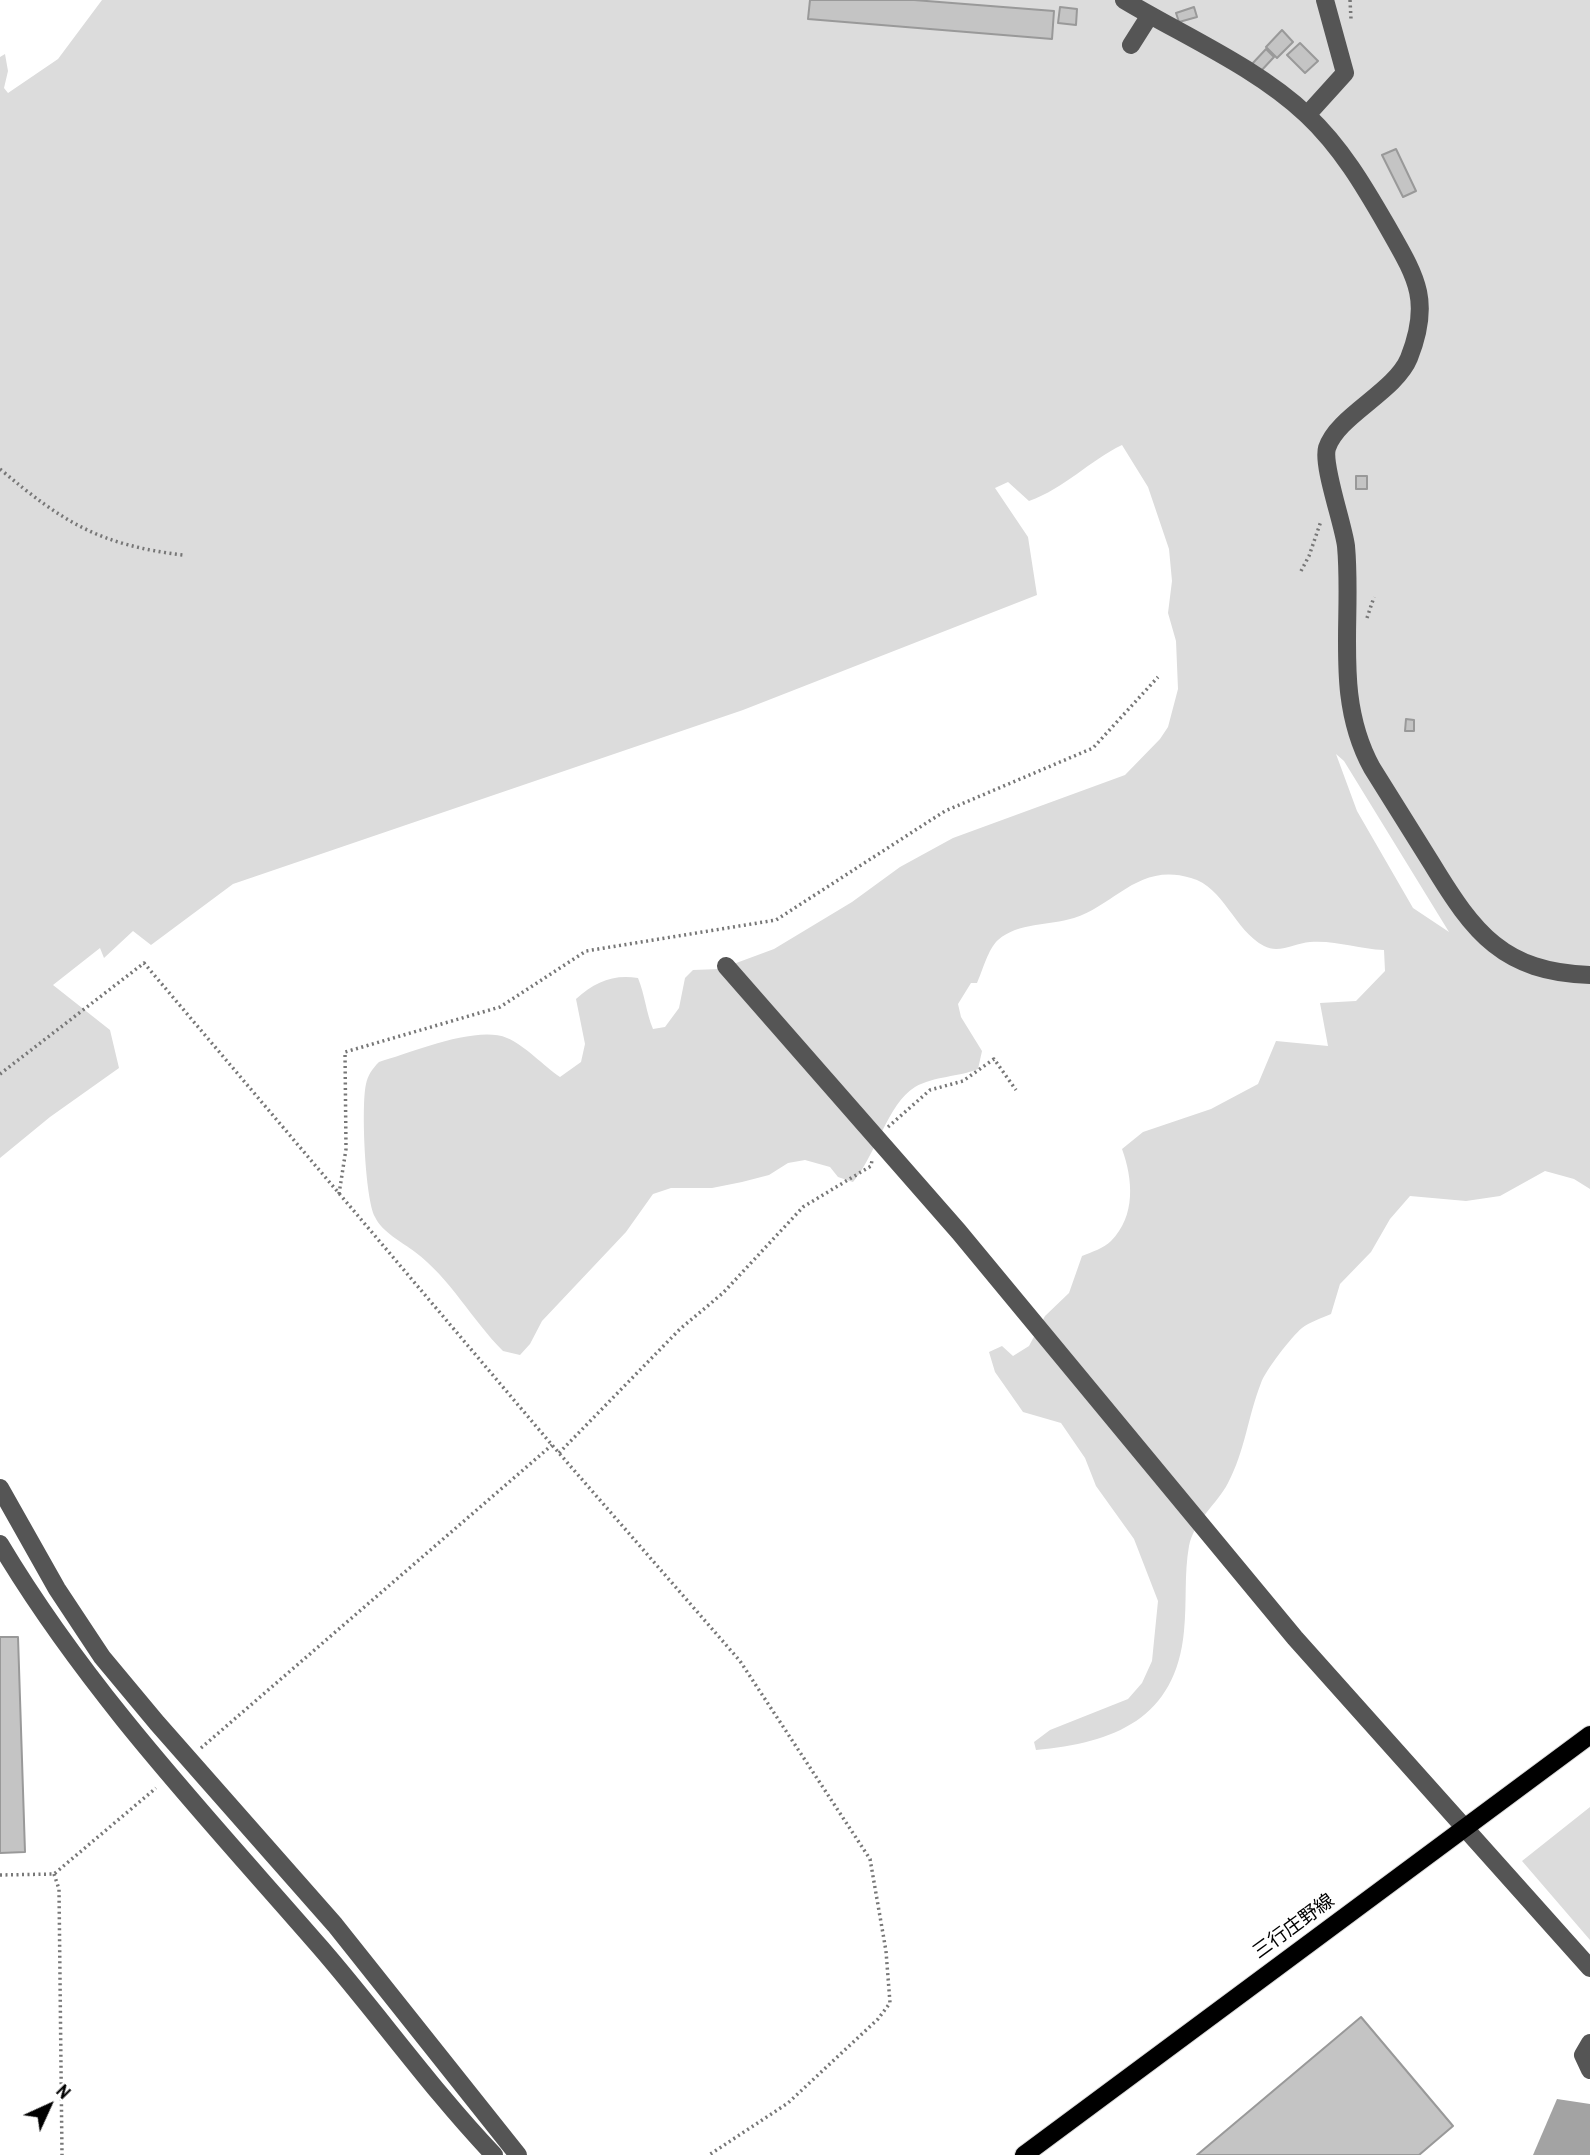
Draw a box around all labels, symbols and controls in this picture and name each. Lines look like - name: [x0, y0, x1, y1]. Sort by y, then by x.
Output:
- street label: 三行庄野線: [1249, 1890, 1339, 1964]
- north arrow: [14, 2071, 84, 2141]
- text: N: [51, 2078, 77, 2104]

